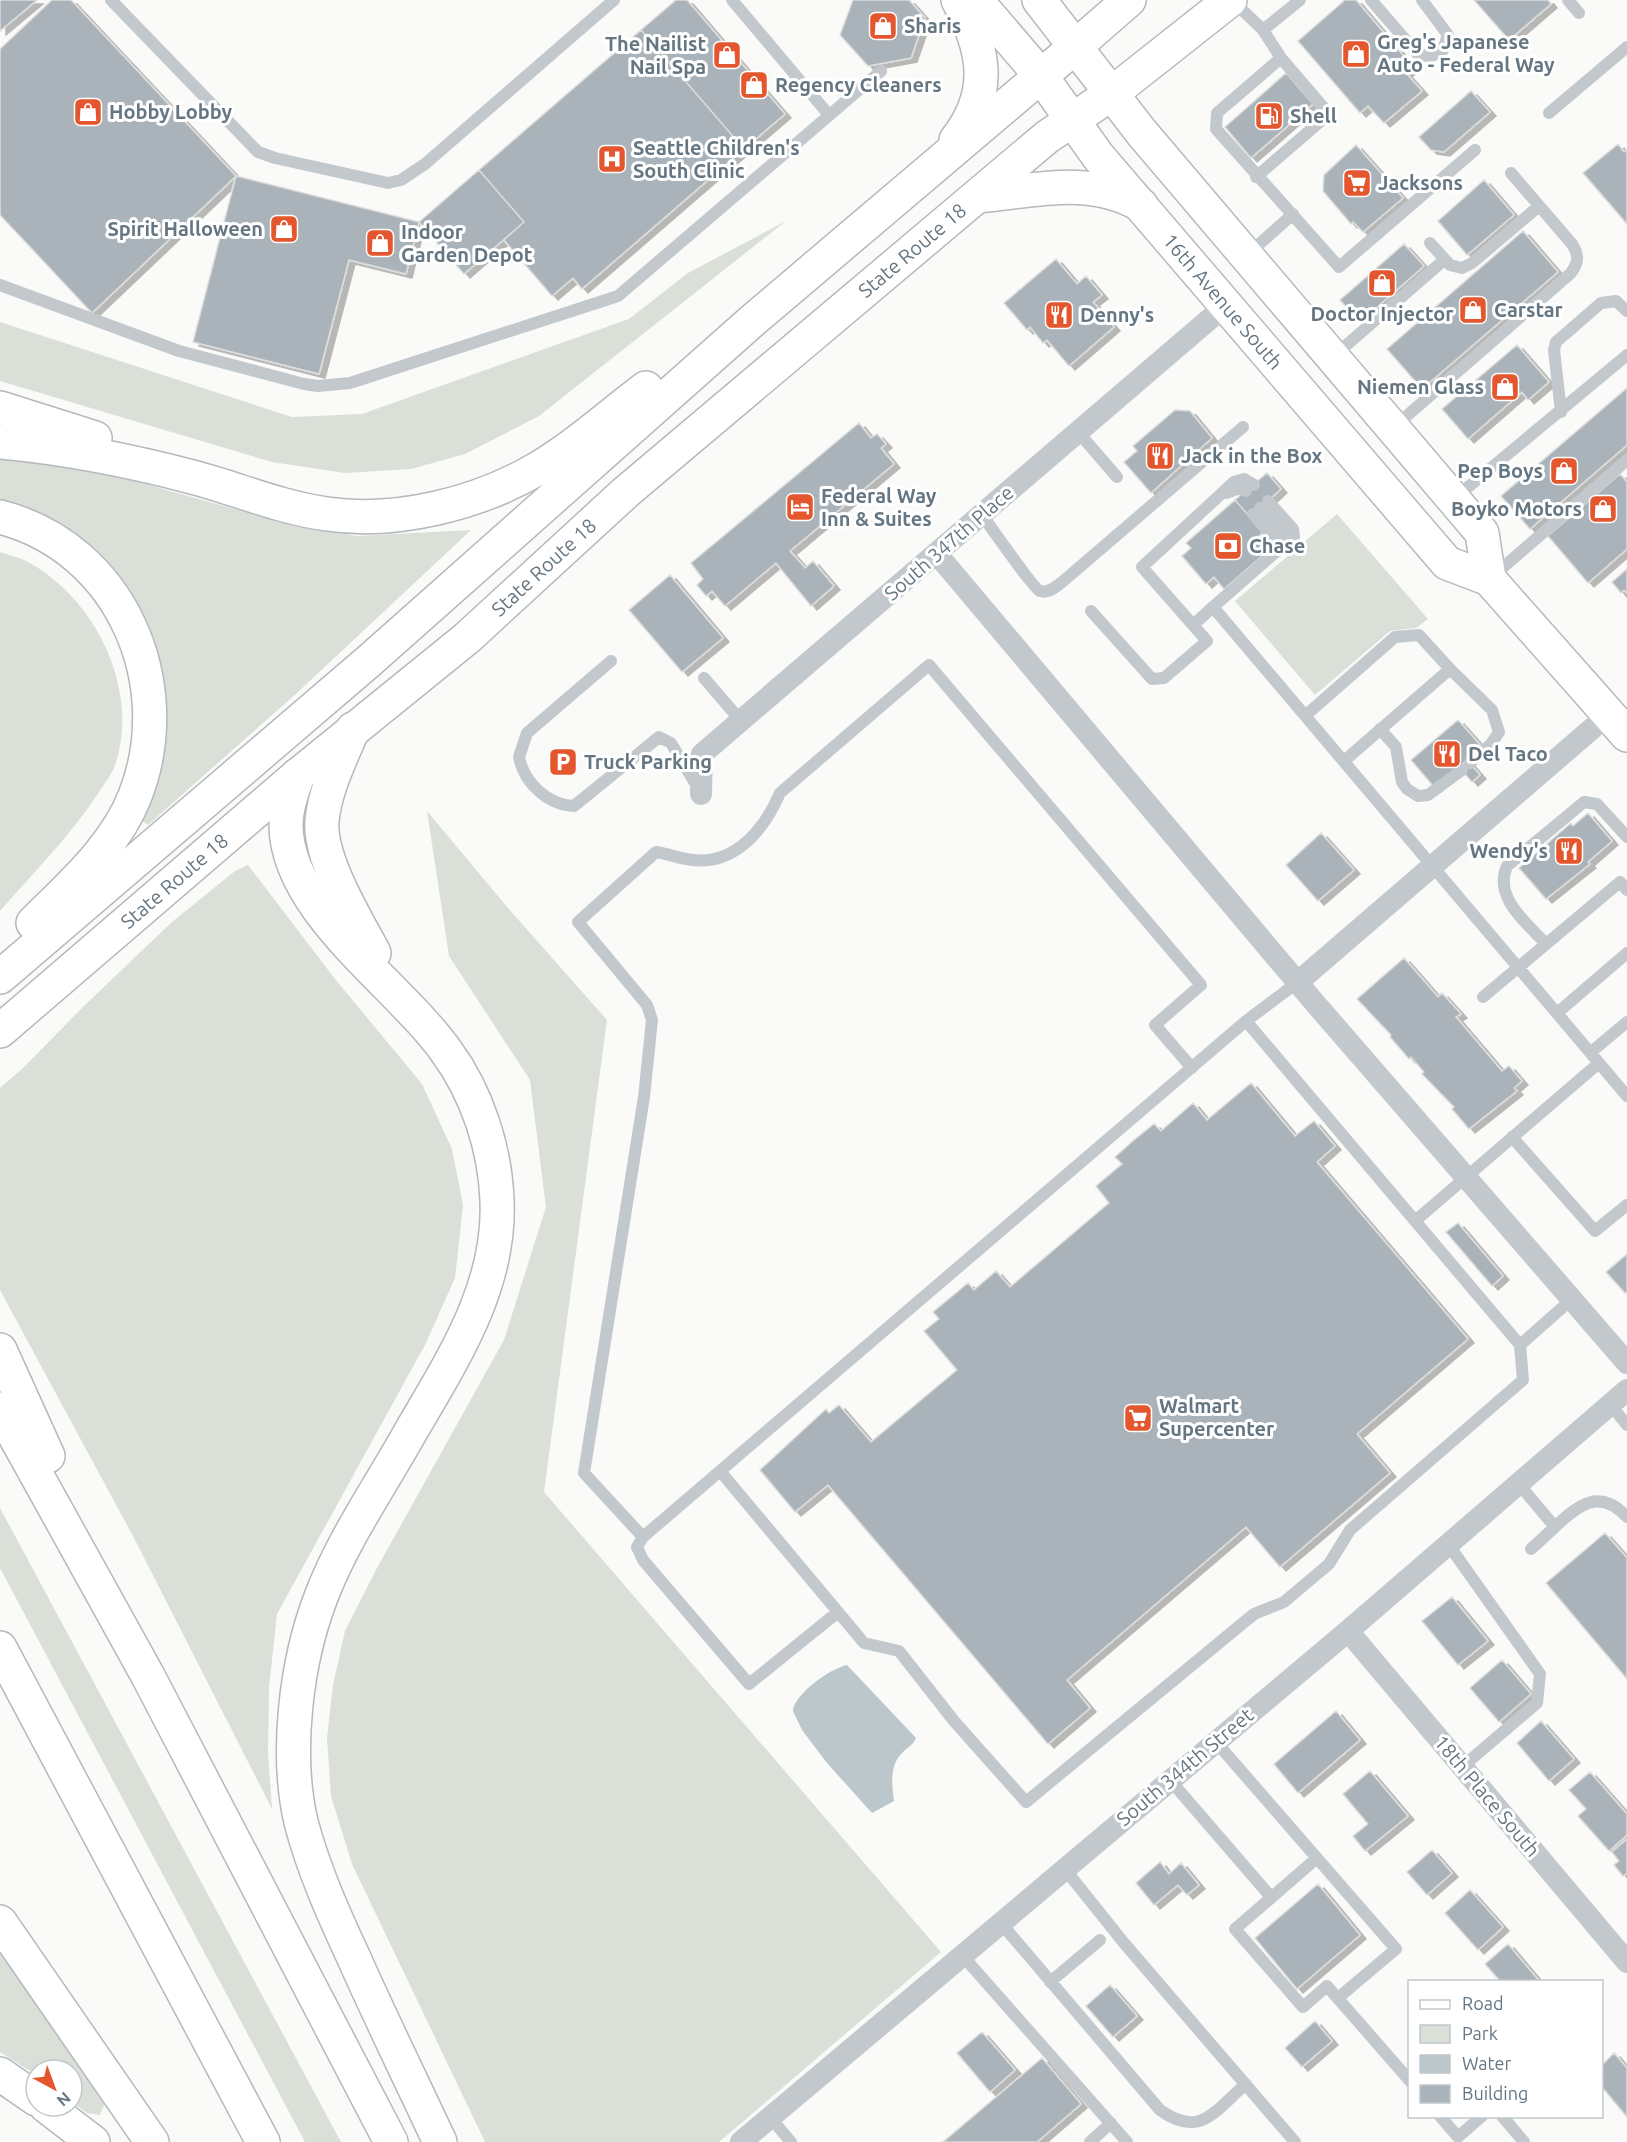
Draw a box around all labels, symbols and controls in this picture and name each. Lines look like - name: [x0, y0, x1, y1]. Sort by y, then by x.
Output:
- shop icon: Sharis: [867, 10, 899, 42]
- place label: Sharis: [904, 14, 961, 37]
- place label: Greg's Japanese Auto - Federal Way: [1377, 30, 1555, 76]
- place label: The Nailist Nail Spa: [605, 32, 706, 78]
- shop icon: Greg's Japanese Auto - Federal Way: [1340, 38, 1372, 70]
- shop icon: The Nailist Nail Spa: [711, 39, 743, 71]
- shop icon: Regency Cleaners: [738, 69, 770, 101]
- place label: Regency Cleaners: [775, 73, 942, 96]
- shop icon: Hobby Lobby: [72, 96, 104, 128]
- place label: Hobby Lobby: [109, 100, 232, 123]
- fuel station icon: Shell: [1253, 100, 1285, 132]
- place label: Shell: [1290, 104, 1337, 127]
- place label: Seattle Children's South Clinic: [633, 136, 800, 182]
- hospital icon: Seattle Children's South Clinic: [596, 143, 628, 175]
- supermarket icon: Jacksons: [1341, 167, 1373, 199]
- place label: Jacksons: [1378, 171, 1463, 194]
- street label: State Route 18: [854, 198, 971, 302]
- shop icon: Spirit Halloween: [268, 213, 300, 245]
- place label: Spirit Halloween: [107, 217, 263, 240]
- place label: Indoor Garden Depot: [401, 220, 533, 266]
- shop icon: Indoor Garden Depot: [364, 227, 396, 259]
- street label: 16th Avenue South: [1159, 229, 1288, 374]
- shop icon: Doctor Injector: [1366, 267, 1398, 299]
- shop icon: Carstar: [1457, 294, 1489, 326]
- place label: Carstar: [1494, 298, 1564, 321]
- restaurant icon: Denny's: [1043, 299, 1075, 331]
- place label: Doctor Injector: [1311, 302, 1454, 325]
- place label: Denny's: [1080, 303, 1154, 326]
- shop icon: Niemen Glass: [1489, 371, 1521, 403]
- place label: Niemen Glass: [1357, 375, 1484, 398]
- restaurant icon: Jack in the Box: [1144, 440, 1176, 472]
- place label: Jack in the Box: [1181, 444, 1323, 467]
- shop icon: Pep Boys: [1548, 455, 1580, 487]
- place label: Pep Boys: [1457, 459, 1543, 482]
- street label: South 347th Place: [880, 480, 1018, 605]
- place label: Federal Way Inn & Suites: [821, 484, 937, 530]
- hotel icon: Federal Way Inn & Suites: [784, 491, 816, 523]
- shop icon: Boyko Motors: [1587, 493, 1619, 525]
- place label: Boyko Motors: [1451, 497, 1582, 520]
- street label: State Route 18: [487, 513, 601, 621]
- bank icon: Chase: [1212, 530, 1244, 562]
- place label: Chase: [1249, 534, 1305, 557]
- restaurant icon: Del Taco: [1431, 738, 1463, 770]
- place label: Del Taco: [1468, 742, 1548, 765]
- parking icon: Truck Parking: [547, 746, 579, 778]
- place label: Truck Parking: [584, 750, 712, 773]
- street label: State Route 18: [116, 828, 232, 933]
- restaurant icon: Wendy's: [1553, 835, 1585, 867]
- place label: Wendy's: [1470, 839, 1548, 862]
- place label: Walmart Supercenter: [1159, 1394, 1275, 1440]
- supermarket icon: Walmart Supercenter: [1122, 1402, 1154, 1434]
- street label: South 344th Street: [1112, 1703, 1258, 1830]
- street label: 18th Place South: [1430, 1730, 1545, 1861]
- legend: [1408, 1980, 1603, 2118]
- text: Road: [1462, 1993, 1504, 2013]
- text: Park: [1462, 2023, 1498, 2043]
- text: Water: [1462, 2053, 1512, 2073]
- north arrow: [24, 2058, 84, 2118]
- text: Building: [1462, 2083, 1528, 2103]
- text: N: [53, 2089, 74, 2110]

